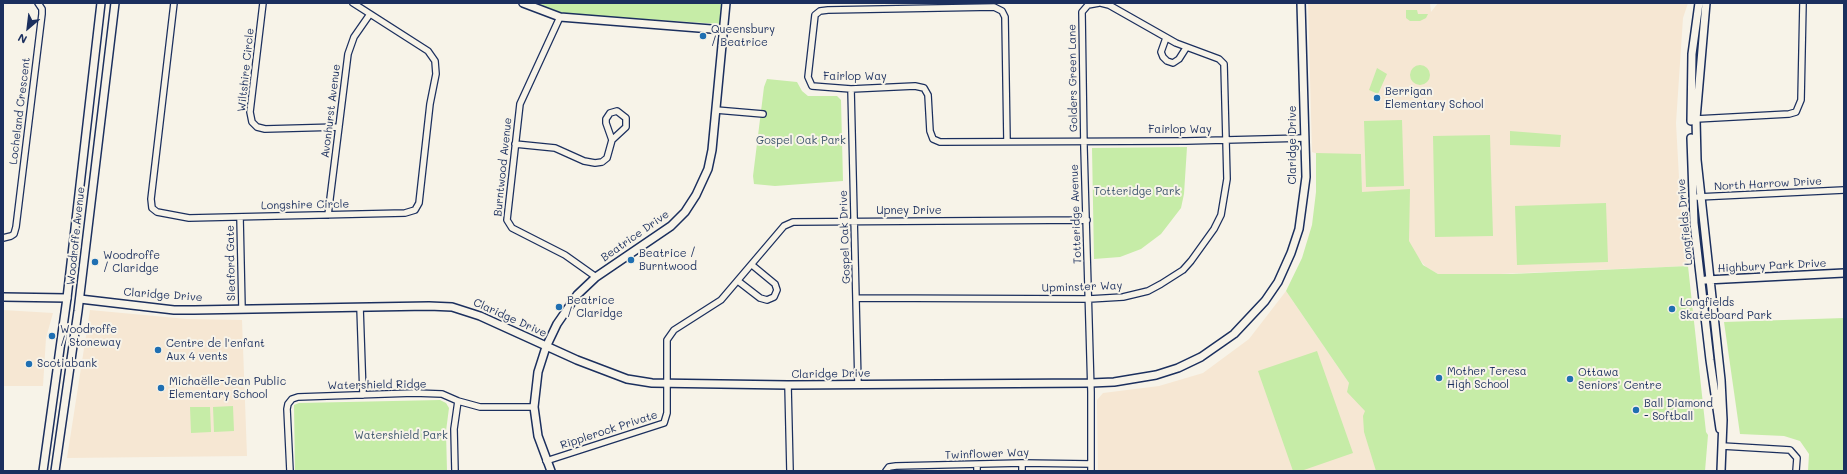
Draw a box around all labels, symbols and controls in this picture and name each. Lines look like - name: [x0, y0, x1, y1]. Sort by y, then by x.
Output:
- north arrow: [8, 8, 48, 48]
- place label: Queensbury / Beatrice: [711, 23, 775, 49]
- street label: Golders Green Lane: [1065, 24, 1081, 132]
- street label: Wiltshire Circle: [235, 27, 257, 113]
- text: N: [15, 30, 29, 48]
- marker: Queensbury / Beatrice: [698, 31, 708, 41]
- street label: Locheland Crescent: [7, 57, 33, 165]
- street label: Avonhurst Avenue: [319, 63, 343, 159]
- street label: Fairlop Way: [823, 70, 887, 84]
- place label: Berrigan Elementary School: [1385, 85, 1484, 111]
- marker: Berrigan Elementary School: [1372, 93, 1382, 103]
- street label: Claridge Drive: [1286, 105, 1300, 185]
- street label: Burntwood Avenue: [491, 117, 515, 217]
- street label: Fairlop Way: [1148, 123, 1212, 137]
- park label: Gospel Oak Park: [756, 134, 846, 148]
- street label: Totteridge Avenue: [1068, 164, 1084, 264]
- street label: North Harrow Drive: [1714, 175, 1822, 193]
- street label: Longfields Drive: [1675, 178, 1695, 266]
- park label: Totteridge Park: [1094, 185, 1180, 199]
- street label: Woodroffe Avenue: [64, 186, 88, 286]
- street label: Gospel Oak Drive: [837, 190, 853, 284]
- street label: Longshire Circle: [261, 198, 349, 212]
- street label: Upney Drive: [876, 204, 942, 218]
- street label: Beatrice Drive: [598, 208, 672, 264]
- street label: Sleaford Gate: [224, 225, 238, 301]
- place label: Beatrice / Burntwood: [639, 247, 697, 273]
- place label: Woodroffe / Claridge: [103, 249, 160, 275]
- marker: Beatrice / Burntwood: [626, 255, 636, 265]
- marker: Woodroffe / Claridge: [90, 257, 100, 267]
- street label: Highbury Park Drive: [1717, 257, 1827, 275]
- street label: Upminster Way: [1041, 279, 1123, 295]
- street label: Claridge Drive: [123, 286, 203, 304]
- place label: Beatrice / Claridge: [567, 294, 623, 320]
- street label: Claridge Drive: [471, 296, 549, 340]
- place label: Longfields Skateboard Park: [1680, 296, 1772, 322]
- marker: Beatrice / Claridge: [554, 302, 564, 312]
- marker: Longfields Skateboard Park: [1667, 304, 1677, 314]
- place label: Woodroffe / Stoneway: [60, 323, 121, 349]
- marker: Woodroffe / Stoneway: [47, 331, 57, 341]
- place label: Centre de l'enfant Aux 4 vents: [166, 337, 265, 363]
- marker: Centre de l'enfant Aux 4 vents: [153, 345, 163, 355]
- place label: Scotiabank: [37, 357, 97, 371]
- marker: Scotiabank: [24, 359, 34, 369]
- place label: Mother Teresa High School: [1447, 365, 1527, 391]
- place label: Ottawa Seniors' Centre: [1578, 366, 1662, 392]
- street label: Claridge Drive: [791, 367, 871, 381]
- marker: Mother Teresa High School: [1434, 373, 1444, 383]
- marker: Ottawa Seniors' Centre: [1565, 374, 1575, 384]
- place label: Michaëlle-Jean Public Elementary School: [169, 375, 286, 401]
- street label: Watershield Ridge: [327, 378, 427, 392]
- marker: Michaëlle-Jean Public Elementary School: [156, 383, 166, 393]
- place label: Ball Diamond - Softball: [1644, 397, 1713, 423]
- marker: Ball Diamond - Softball: [1631, 405, 1641, 415]
- street label: Ripplerock Private: [559, 408, 659, 452]
- park label: Watershield Park: [354, 429, 448, 443]
- street label: Twinflower Way: [945, 446, 1029, 462]

